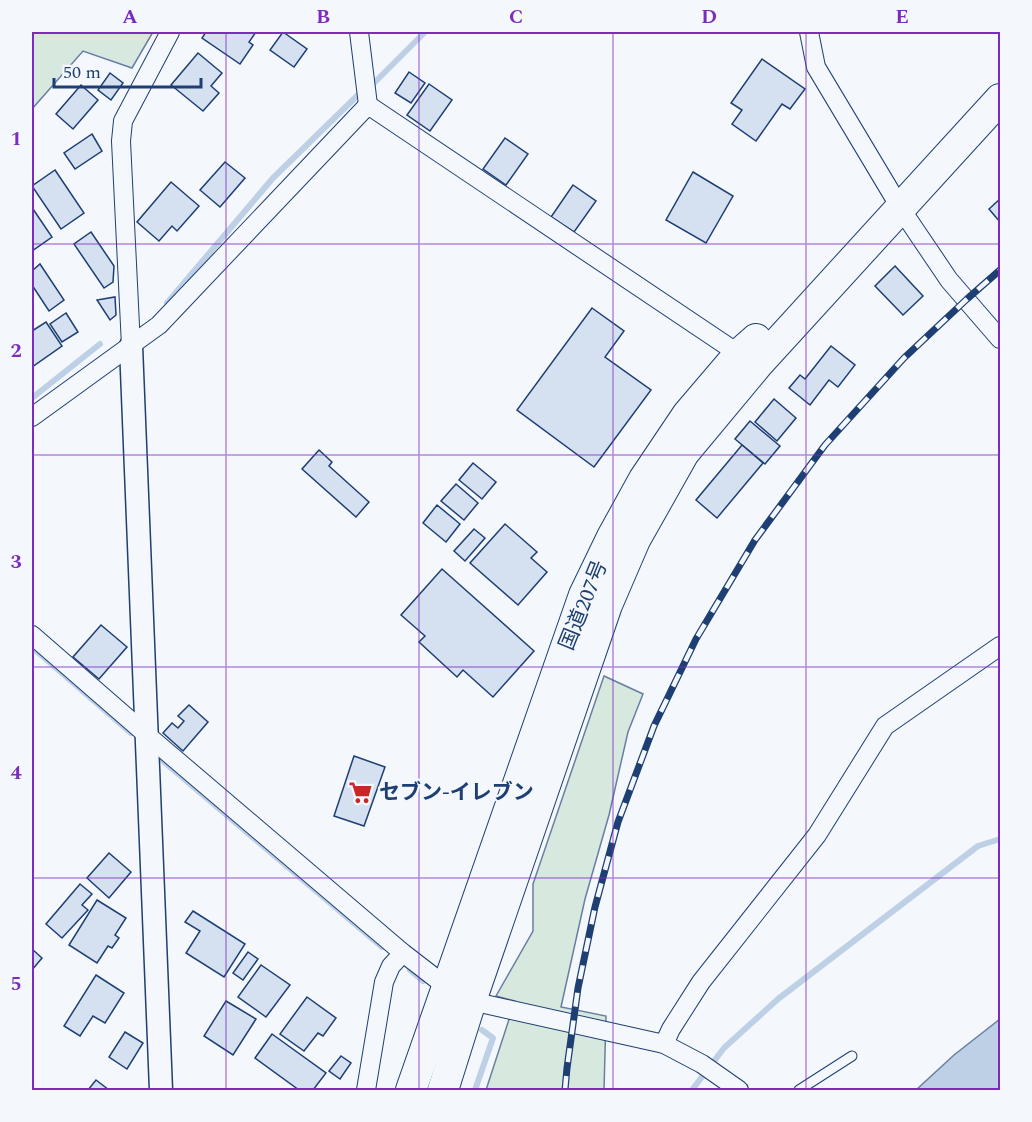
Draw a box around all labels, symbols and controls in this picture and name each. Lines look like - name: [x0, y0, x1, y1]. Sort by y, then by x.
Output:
- text: A: [122, 2, 138, 32]
- text: B: [316, 2, 330, 32]
- text: C: [509, 2, 523, 32]
- text: D: [701, 2, 717, 32]
- text: E: [895, 2, 909, 32]
- scale bar: [54, 51, 201, 89]
- text: 50 m: [63, 59, 101, 86]
- text: 1: [10, 124, 22, 154]
- text: 2: [10, 336, 22, 366]
- text: 3: [10, 547, 22, 577]
- street label: 国道207号: [551, 556, 616, 655]
- text: 4: [10, 758, 22, 788]
- place label: セブン-イレブン: [379, 777, 534, 809]
- supermarket icon: セブン-イレブン: [348, 779, 374, 805]
- text: 5: [10, 969, 22, 999]

